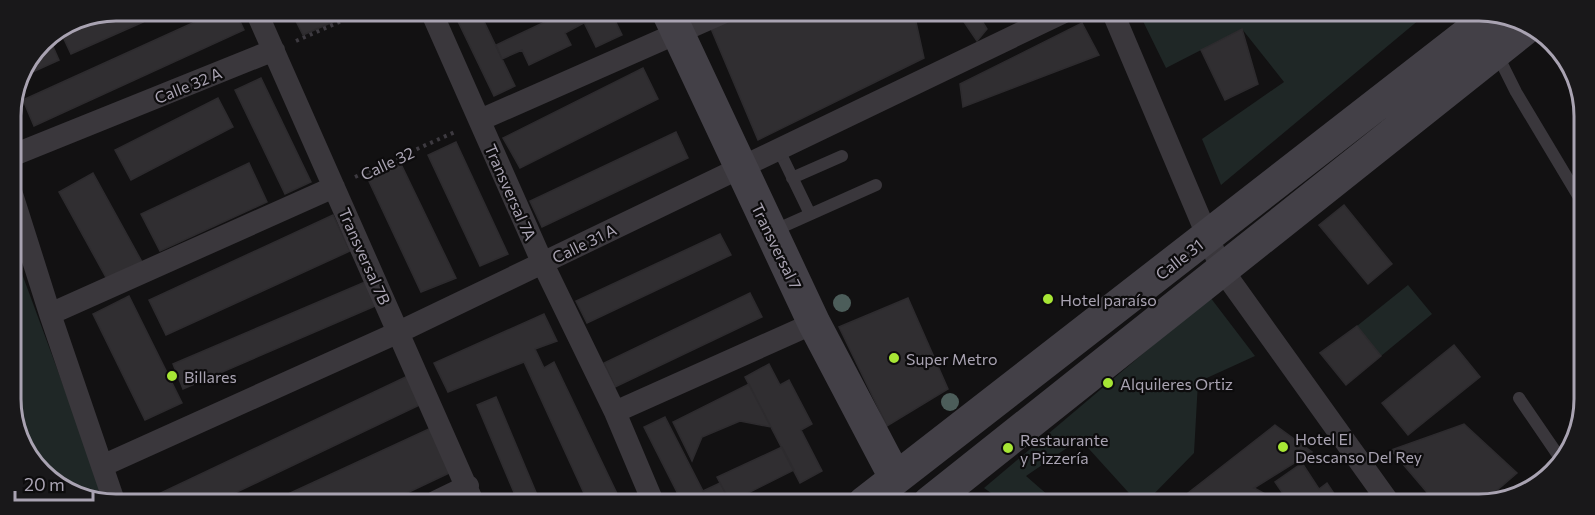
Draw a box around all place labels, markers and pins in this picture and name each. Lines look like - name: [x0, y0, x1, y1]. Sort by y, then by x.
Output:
- place label: Hotel paraíso: [1060, 290, 1157, 309]
- marker: Hotel paraíso: [1041, 292, 1055, 306]
- place label: Super Metro: [906, 349, 998, 368]
- marker: Super Metro: [887, 351, 901, 365]
- place label: Billares: [184, 367, 237, 386]
- marker: Billares: [165, 369, 179, 383]
- place label: Alquileres Ortiz: [1120, 374, 1233, 393]
- marker: Alquileres Ortiz: [1101, 376, 1115, 390]
- place label: Hotel El Descanso Del Rey: [1295, 429, 1422, 466]
- place label: Restaurante y Pizzería: [1020, 430, 1108, 467]
- marker: Hotel El Descanso Del Rey: [1276, 440, 1290, 454]
- marker: Restaurante y Pizzería: [1001, 441, 1015, 455]

